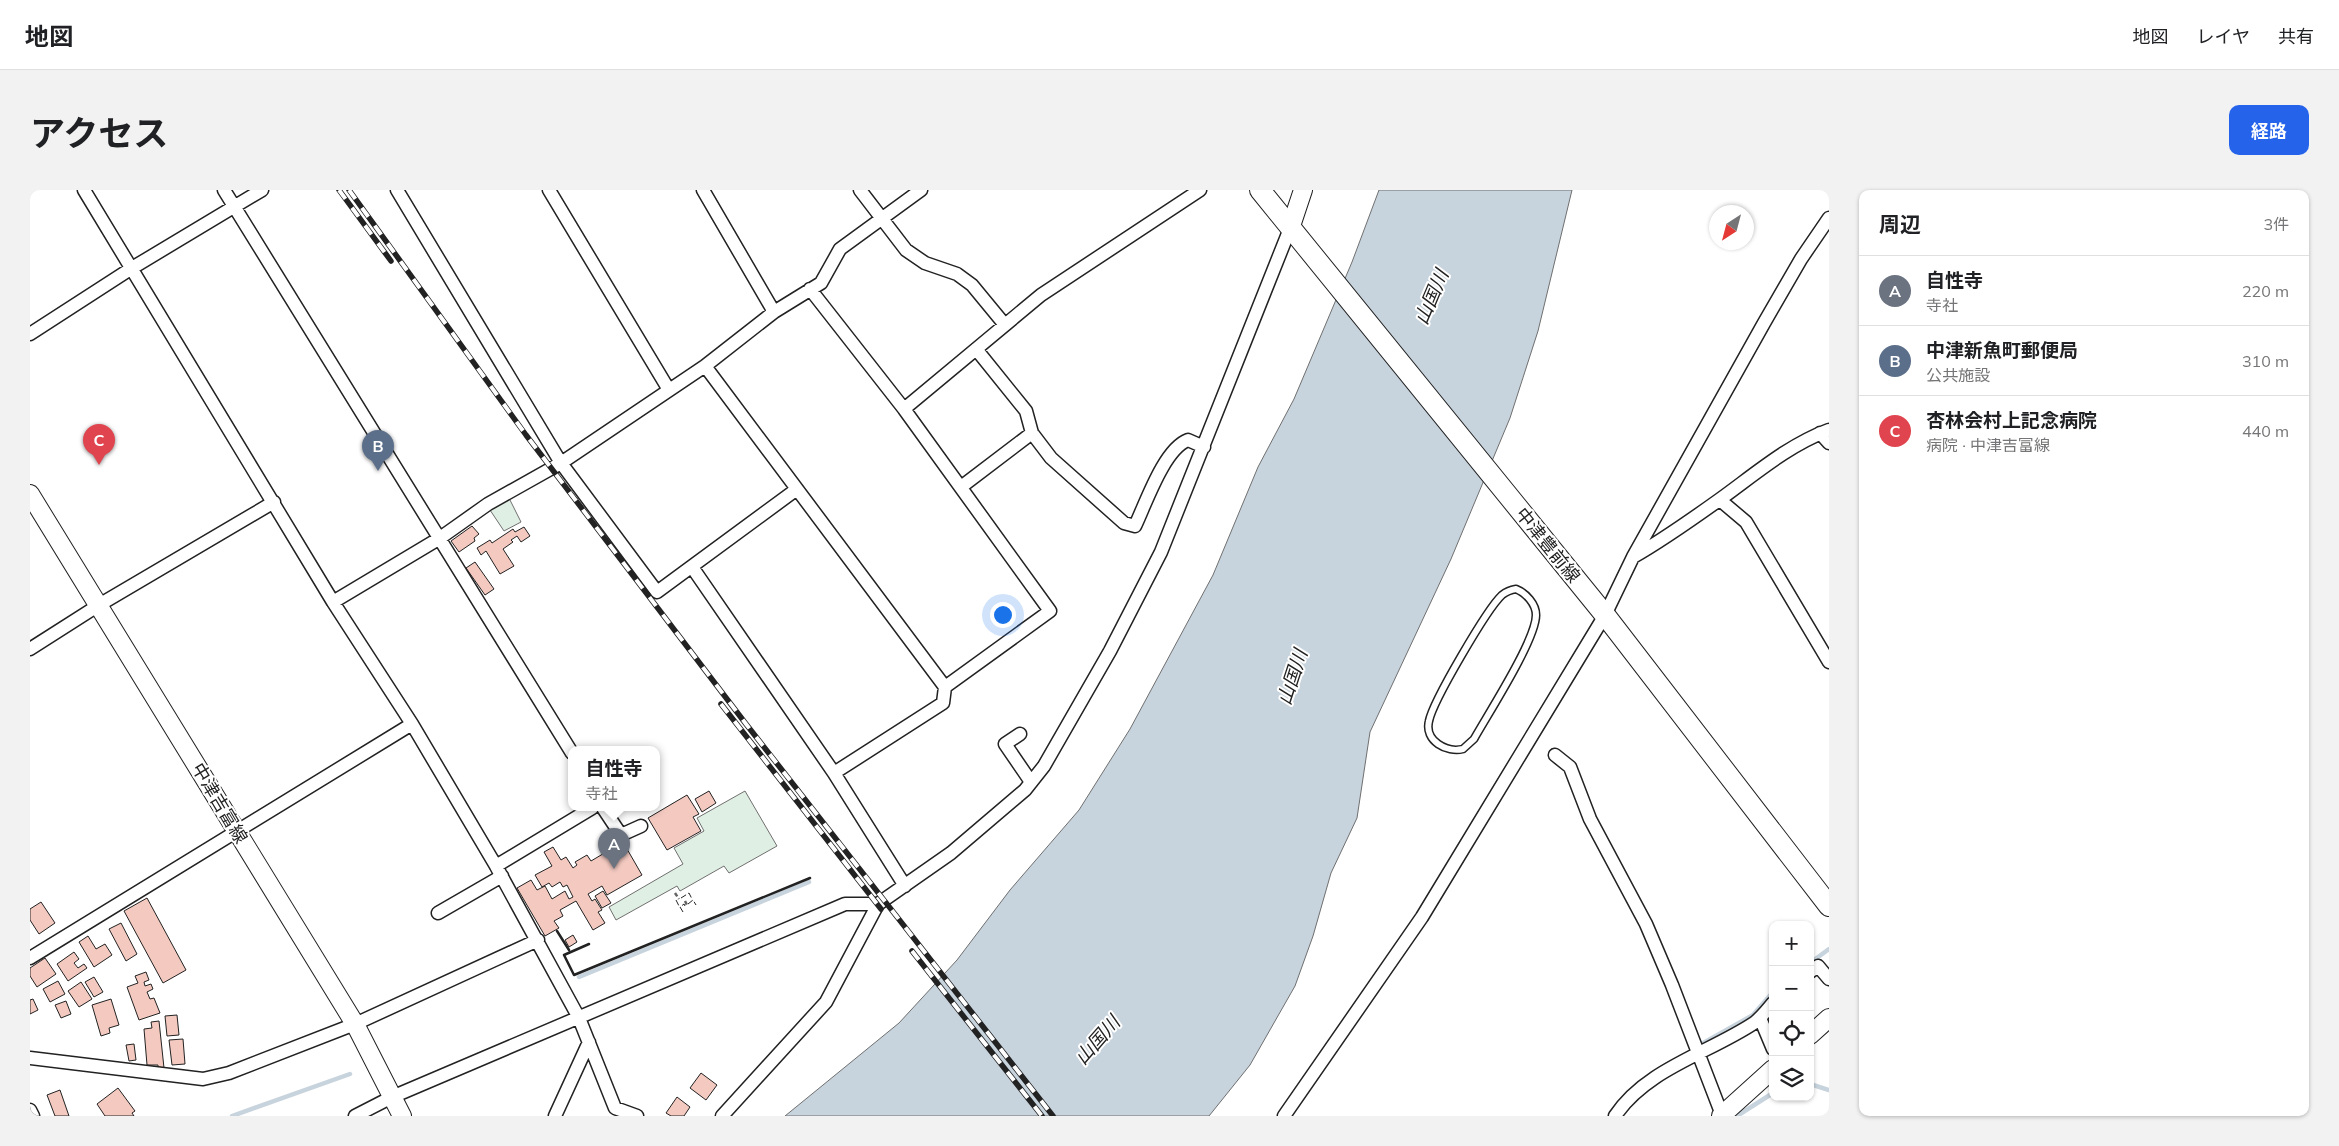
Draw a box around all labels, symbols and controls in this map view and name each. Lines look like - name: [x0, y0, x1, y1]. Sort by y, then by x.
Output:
- text: 地図: [25, 21, 73, 51]
- text: 地図: [2133, 25, 2169, 48]
- text: レイヤ: [2197, 25, 2250, 48]
- text: 共有: [2278, 25, 2314, 48]
- button: 経路: [2229, 105, 2309, 155]
- text: アクセス: [30, 111, 168, 155]
- north arrow: [1709, 205, 1754, 250]
- text: 周辺: [1879, 211, 1921, 237]
- text: 3件: [2263, 214, 2289, 234]
- water label: 山国川: [1409, 264, 1454, 328]
- text: 自性寺: [1926, 268, 1983, 292]
- text: A: [1889, 281, 1901, 301]
- text: 220 m: [2242, 281, 2289, 301]
- text: 寺社: [1926, 295, 1958, 315]
- text: 中津新魚町郵便局: [1926, 338, 2078, 362]
- text: B: [1889, 351, 1901, 371]
- text: 310 m: [2242, 351, 2289, 371]
- text: 公共施設: [1926, 365, 1990, 385]
- text: 杏林会村上記念病院: [1926, 408, 2097, 432]
- text: C: [1890, 421, 1900, 441]
- text: 440 m: [2242, 421, 2289, 441]
- pin: C: [83, 424, 115, 465]
- pin: B: [362, 430, 394, 471]
- text: 病院 · 中津吉富線: [1926, 435, 2050, 455]
- street label: 中津豊前線: [1511, 503, 1585, 587]
- your location: [990, 602, 1016, 628]
- water label: 山国川: [1272, 644, 1313, 708]
- popup: [568, 746, 660, 811]
- text: 自性寺: [585, 756, 643, 780]
- street label: 中津吉富線: [187, 759, 253, 847]
- text: 寺社: [585, 783, 618, 803]
- pin: A: [598, 828, 630, 869]
- map controls: [1769, 921, 1814, 1101]
- button: +: [1769, 921, 1814, 966]
- button: −: [1769, 966, 1814, 1011]
- water label: 山国川: [1069, 1009, 1126, 1069]
- button: locate: [1769, 1011, 1814, 1056]
- button: layers: [1769, 1056, 1814, 1101]

